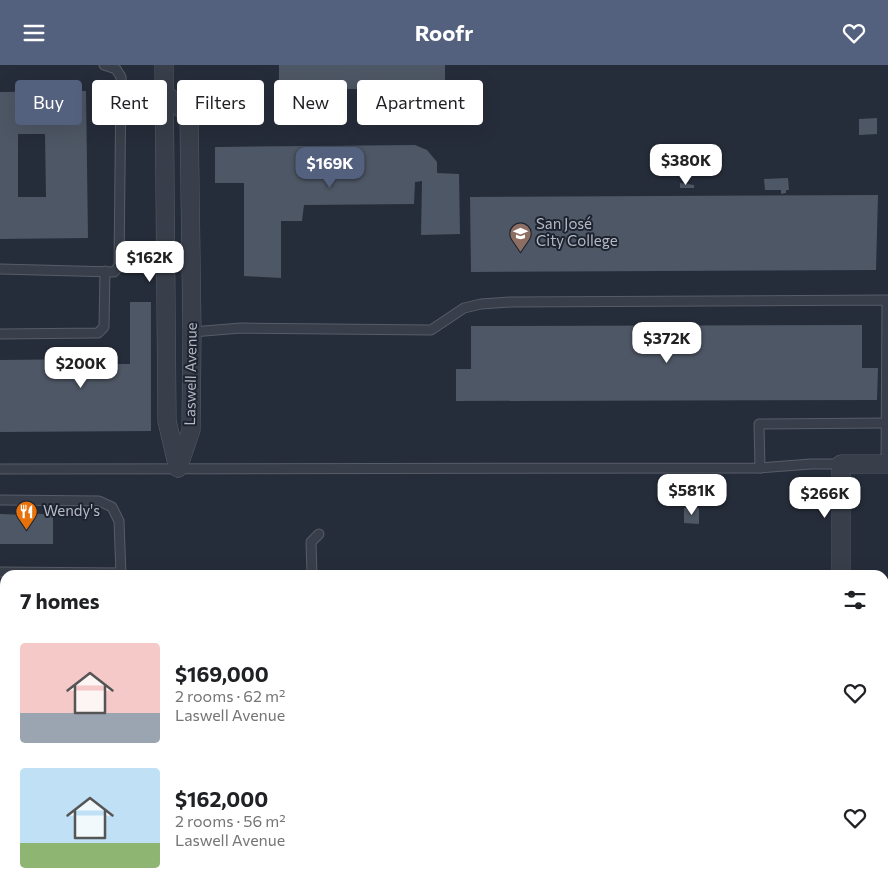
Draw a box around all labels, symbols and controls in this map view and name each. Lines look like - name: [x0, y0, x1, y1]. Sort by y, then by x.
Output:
- icon: menu: [20, 19, 48, 47]
- text: Roofr: [415, 19, 473, 46]
- icon: heart: [840, 19, 868, 47]
- chip: Buy: [15, 80, 82, 125]
- chip: Rent: [92, 80, 167, 125]
- chip: Filters: [177, 80, 264, 125]
- chip: New: [274, 80, 347, 125]
- chip: Apartment: [357, 80, 483, 125]
- pin: $380K: [651, 143, 721, 186]
- pin: $169K: [295, 147, 365, 189]
- text: $380K: [661, 150, 711, 169]
- text: $169K: [306, 153, 354, 172]
- place label: San José City College: [536, 214, 618, 249]
- school or university icon: San José City College: [508, 221, 532, 252]
- pin: $162K: [115, 241, 185, 283]
- text: $162K: [127, 247, 173, 266]
- pin: $372K: [632, 321, 702, 364]
- street label: Laswell Avenue: [180, 322, 200, 426]
- text: $372K: [643, 328, 691, 347]
- pin: $200K: [46, 347, 116, 389]
- text: $200K: [56, 353, 106, 372]
- pin: $581K: [657, 473, 727, 516]
- pin: $266K: [790, 477, 860, 519]
- text: $581K: [669, 480, 715, 499]
- text: $266K: [800, 483, 850, 502]
- restaurant icon: Wendy's: [15, 499, 39, 530]
- place label: Wendy's: [43, 501, 100, 519]
- icon: filters: [841, 586, 869, 614]
- text: 7 homes: [20, 588, 99, 613]
- text: $169,000: [175, 661, 269, 686]
- icon: home: [60, 663, 120, 723]
- icon: heart: [841, 679, 869, 707]
- text: 2 rooms · 62 m²: [175, 686, 285, 705]
- text: Laswell Avenue: [175, 705, 285, 724]
- text: $162,000: [175, 786, 268, 811]
- icon: home: [60, 788, 120, 848]
- icon: heart: [841, 804, 869, 832]
- text: 2 rooms · 56 m²: [175, 811, 286, 830]
- text: Laswell Avenue: [175, 830, 285, 849]

